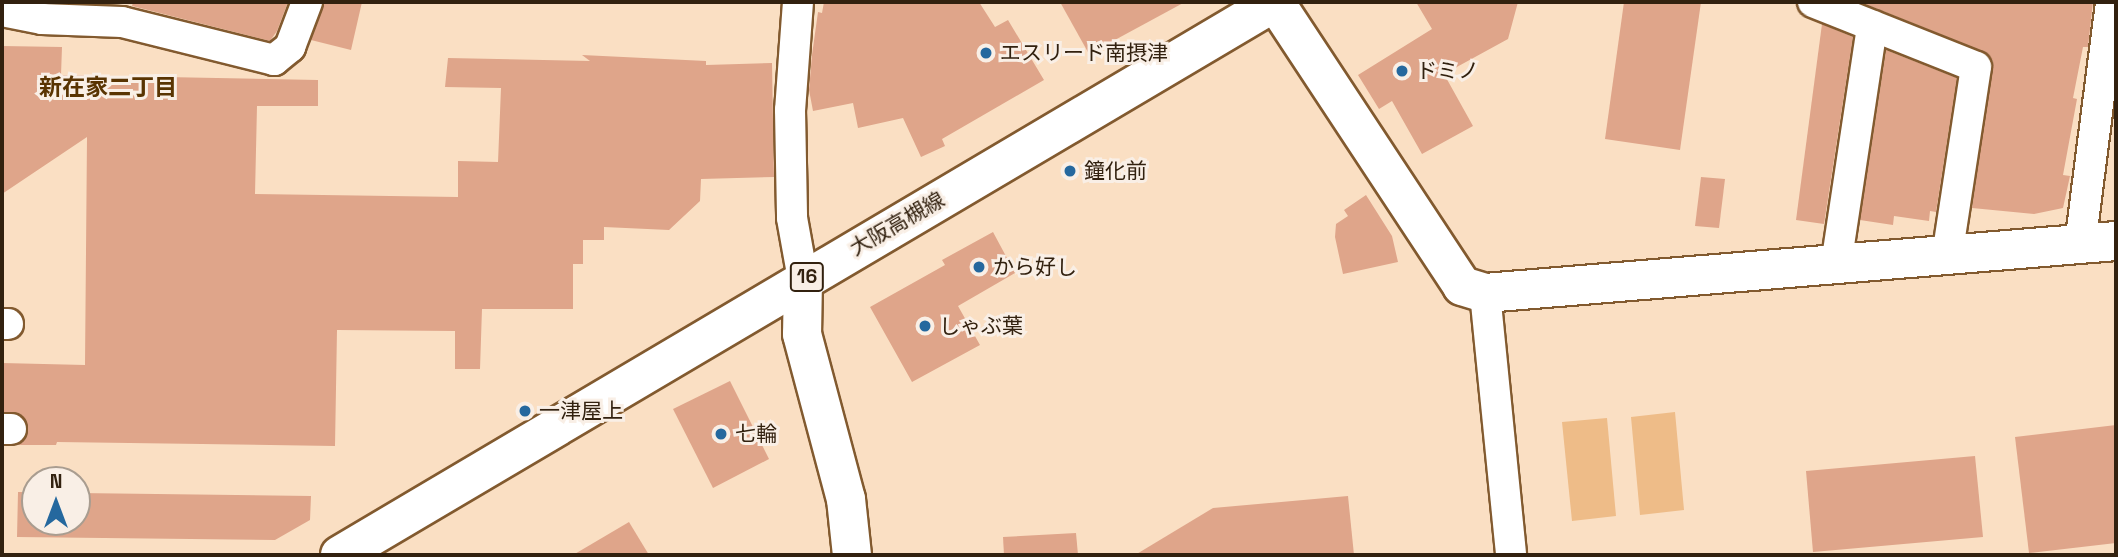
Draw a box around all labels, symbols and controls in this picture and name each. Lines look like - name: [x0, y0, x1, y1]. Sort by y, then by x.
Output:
- place label: エスリード南摂津: [1000, 40, 1168, 66]
- marker: エスリード南摂津: [978, 45, 994, 61]
- place label: ドミノ: [1416, 58, 1479, 84]
- marker: ドミノ: [1394, 63, 1410, 79]
- district label: 新在家二丁目: [39, 73, 177, 101]
- place label: 鐘化前: [1084, 158, 1147, 184]
- marker: 鐘化前: [1062, 163, 1078, 179]
- street label: 大阪高槻線: [845, 187, 949, 261]
- place label: から好し: [993, 254, 1077, 280]
- marker: から好し: [971, 259, 987, 275]
- road number: 16: [790, 262, 824, 292]
- place label: しゃぶ葉: [939, 313, 1023, 339]
- marker: しゃぶ葉: [917, 318, 933, 334]
- place label: 一津屋上: [539, 398, 623, 424]
- marker: 一津屋上: [517, 403, 533, 419]
- place label: 七輪: [735, 421, 777, 447]
- marker: 七輪: [713, 426, 729, 442]
- north arrow: [21, 466, 91, 536]
- text: N: [50, 469, 62, 494]

